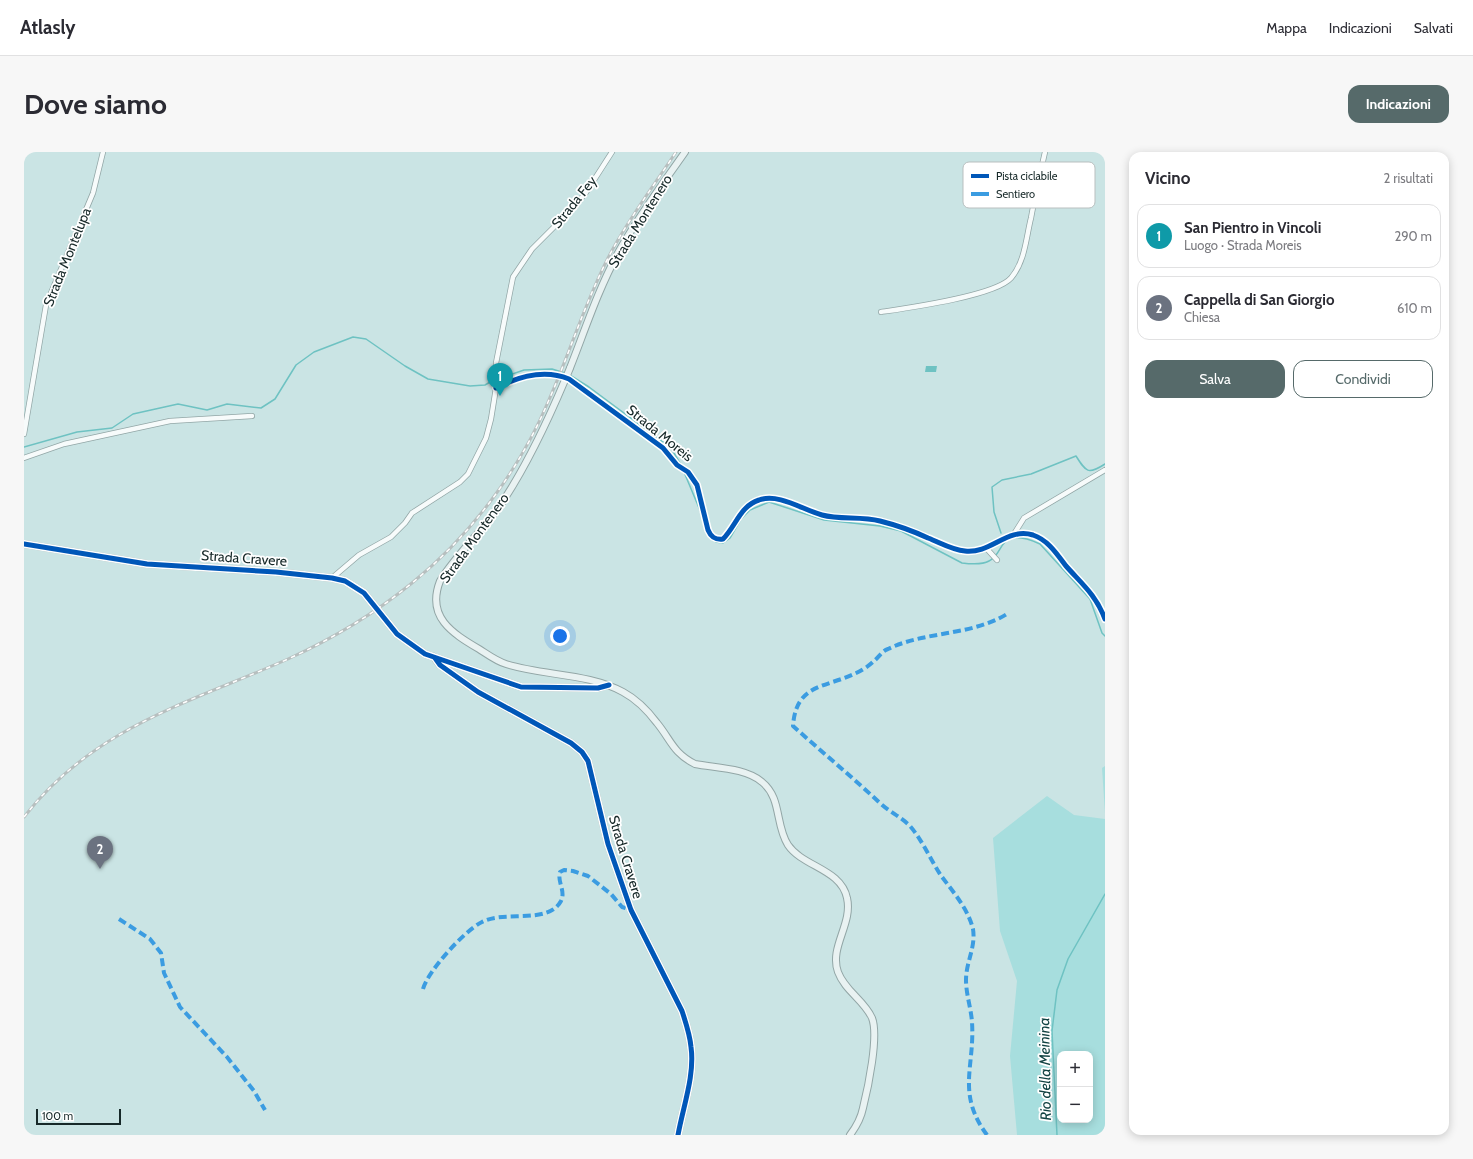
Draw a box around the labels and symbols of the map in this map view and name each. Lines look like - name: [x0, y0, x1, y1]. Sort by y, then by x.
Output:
- legend: [963, 162, 1095, 208]
- text: Pista ciclabile: [996, 169, 1058, 183]
- street label: Strada Montenero: [604, 171, 676, 271]
- street label: Strada Fey: [547, 172, 601, 232]
- text: Sentiero: [996, 187, 1035, 201]
- street label: Strada Montelupa: [39, 205, 95, 309]
- pin: 1: [487, 363, 513, 396]
- street label: Strada Moreis: [623, 401, 697, 465]
- street label: Strada Montenero: [435, 489, 513, 586]
- street label: Strada Cravere: [200, 546, 288, 570]
- your location: [550, 626, 570, 646]
- street label: Strada Cravere: [605, 813, 647, 901]
- pin: 2: [87, 836, 113, 869]
- water label: Rio della Meinina: [1035, 1017, 1055, 1121]
- scale bar: [36, 1107, 121, 1126]

